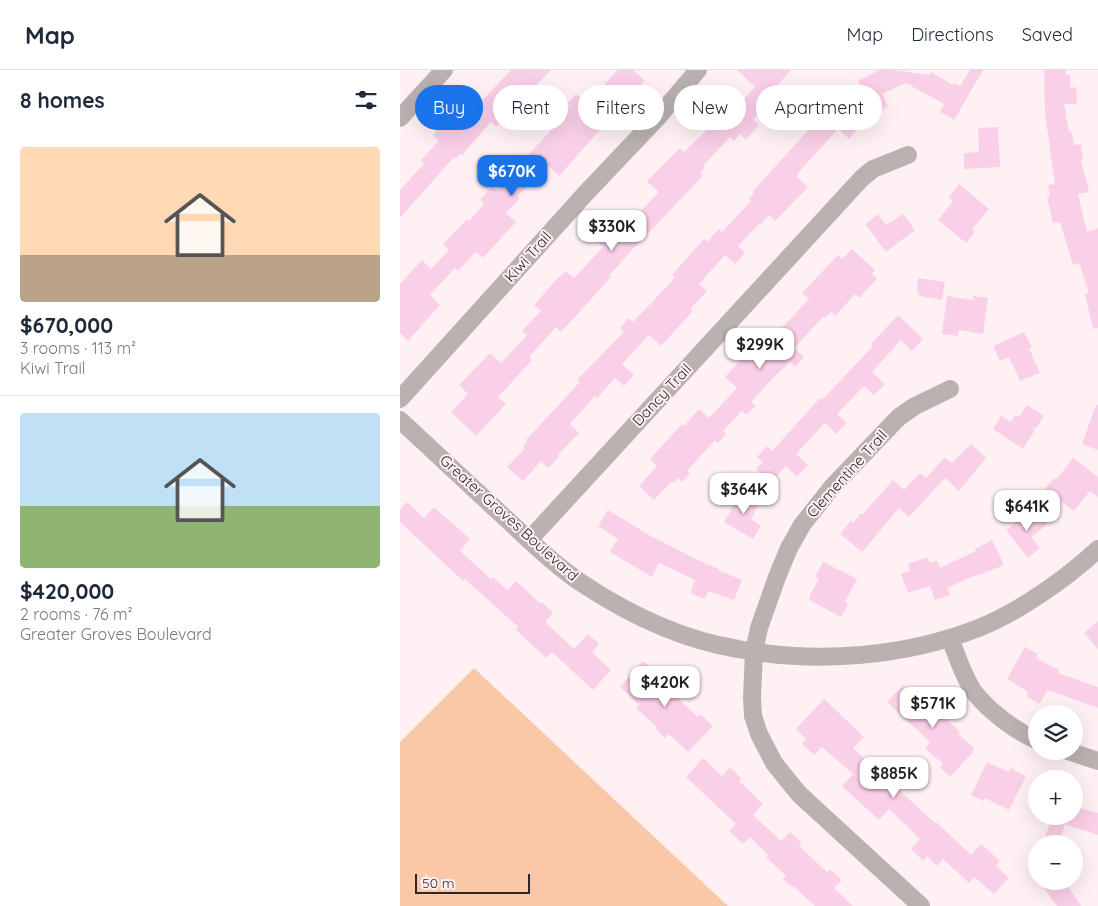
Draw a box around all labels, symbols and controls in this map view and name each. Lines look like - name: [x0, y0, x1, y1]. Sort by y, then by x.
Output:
- text: Map: [25, 20, 75, 50]
- text: Map: [846, 23, 883, 46]
- text: Directions: [911, 23, 994, 46]
- text: Saved: [1022, 23, 1073, 46]
- chip: Buy: [415, 85, 483, 130]
- chip: Rent: [493, 85, 568, 130]
- chip: Filters: [578, 85, 664, 130]
- chip: New: [674, 85, 746, 130]
- chip: Apartment: [756, 85, 882, 130]
- icon: filters: [352, 86, 380, 114]
- text: 8 homes: [20, 87, 105, 113]
- pin: $670K: [477, 154, 547, 197]
- text: $670K: [488, 161, 536, 181]
- icon: home: [155, 180, 245, 270]
- pin: $330K: [577, 210, 647, 252]
- text: $330K: [588, 216, 636, 236]
- street label: Kiwi Trail: [500, 227, 555, 286]
- text: $670,000: [20, 312, 113, 338]
- pin: $299K: [725, 328, 795, 370]
- text: $299K: [736, 334, 784, 354]
- text: 3 rooms · 113 m²: [20, 338, 136, 358]
- text: Kiwi Trail: [20, 358, 86, 378]
- street label: Dancy Trail: [628, 359, 695, 430]
- street label: Clementine Trail: [802, 426, 891, 521]
- icon: home: [155, 445, 245, 535]
- street label: Greater Groves Boulevard: [436, 450, 582, 585]
- pin: $364K: [709, 472, 779, 515]
- text: $364K: [721, 479, 767, 499]
- pin: $641K: [992, 490, 1062, 532]
- text: $641K: [1005, 496, 1049, 516]
- text: $420,000: [20, 578, 114, 604]
- text: 2 rooms · 76 m²: [20, 604, 133, 624]
- text: Greater Groves Boulevard: [20, 624, 212, 644]
- pin: $420K: [630, 666, 700, 708]
- text: $420K: [641, 672, 689, 692]
- pin: $571K: [898, 686, 968, 729]
- text: $571K: [911, 693, 955, 713]
- map controls: [1028, 705, 1083, 890]
- button: layers: [1028, 705, 1083, 760]
- pin: $885K: [859, 756, 929, 799]
- text: $885K: [871, 763, 917, 783]
- button: +: [1028, 770, 1083, 825]
- button: −: [1028, 835, 1083, 890]
- scale bar: [415, 871, 530, 894]
- text: 50 m: [422, 874, 455, 892]

